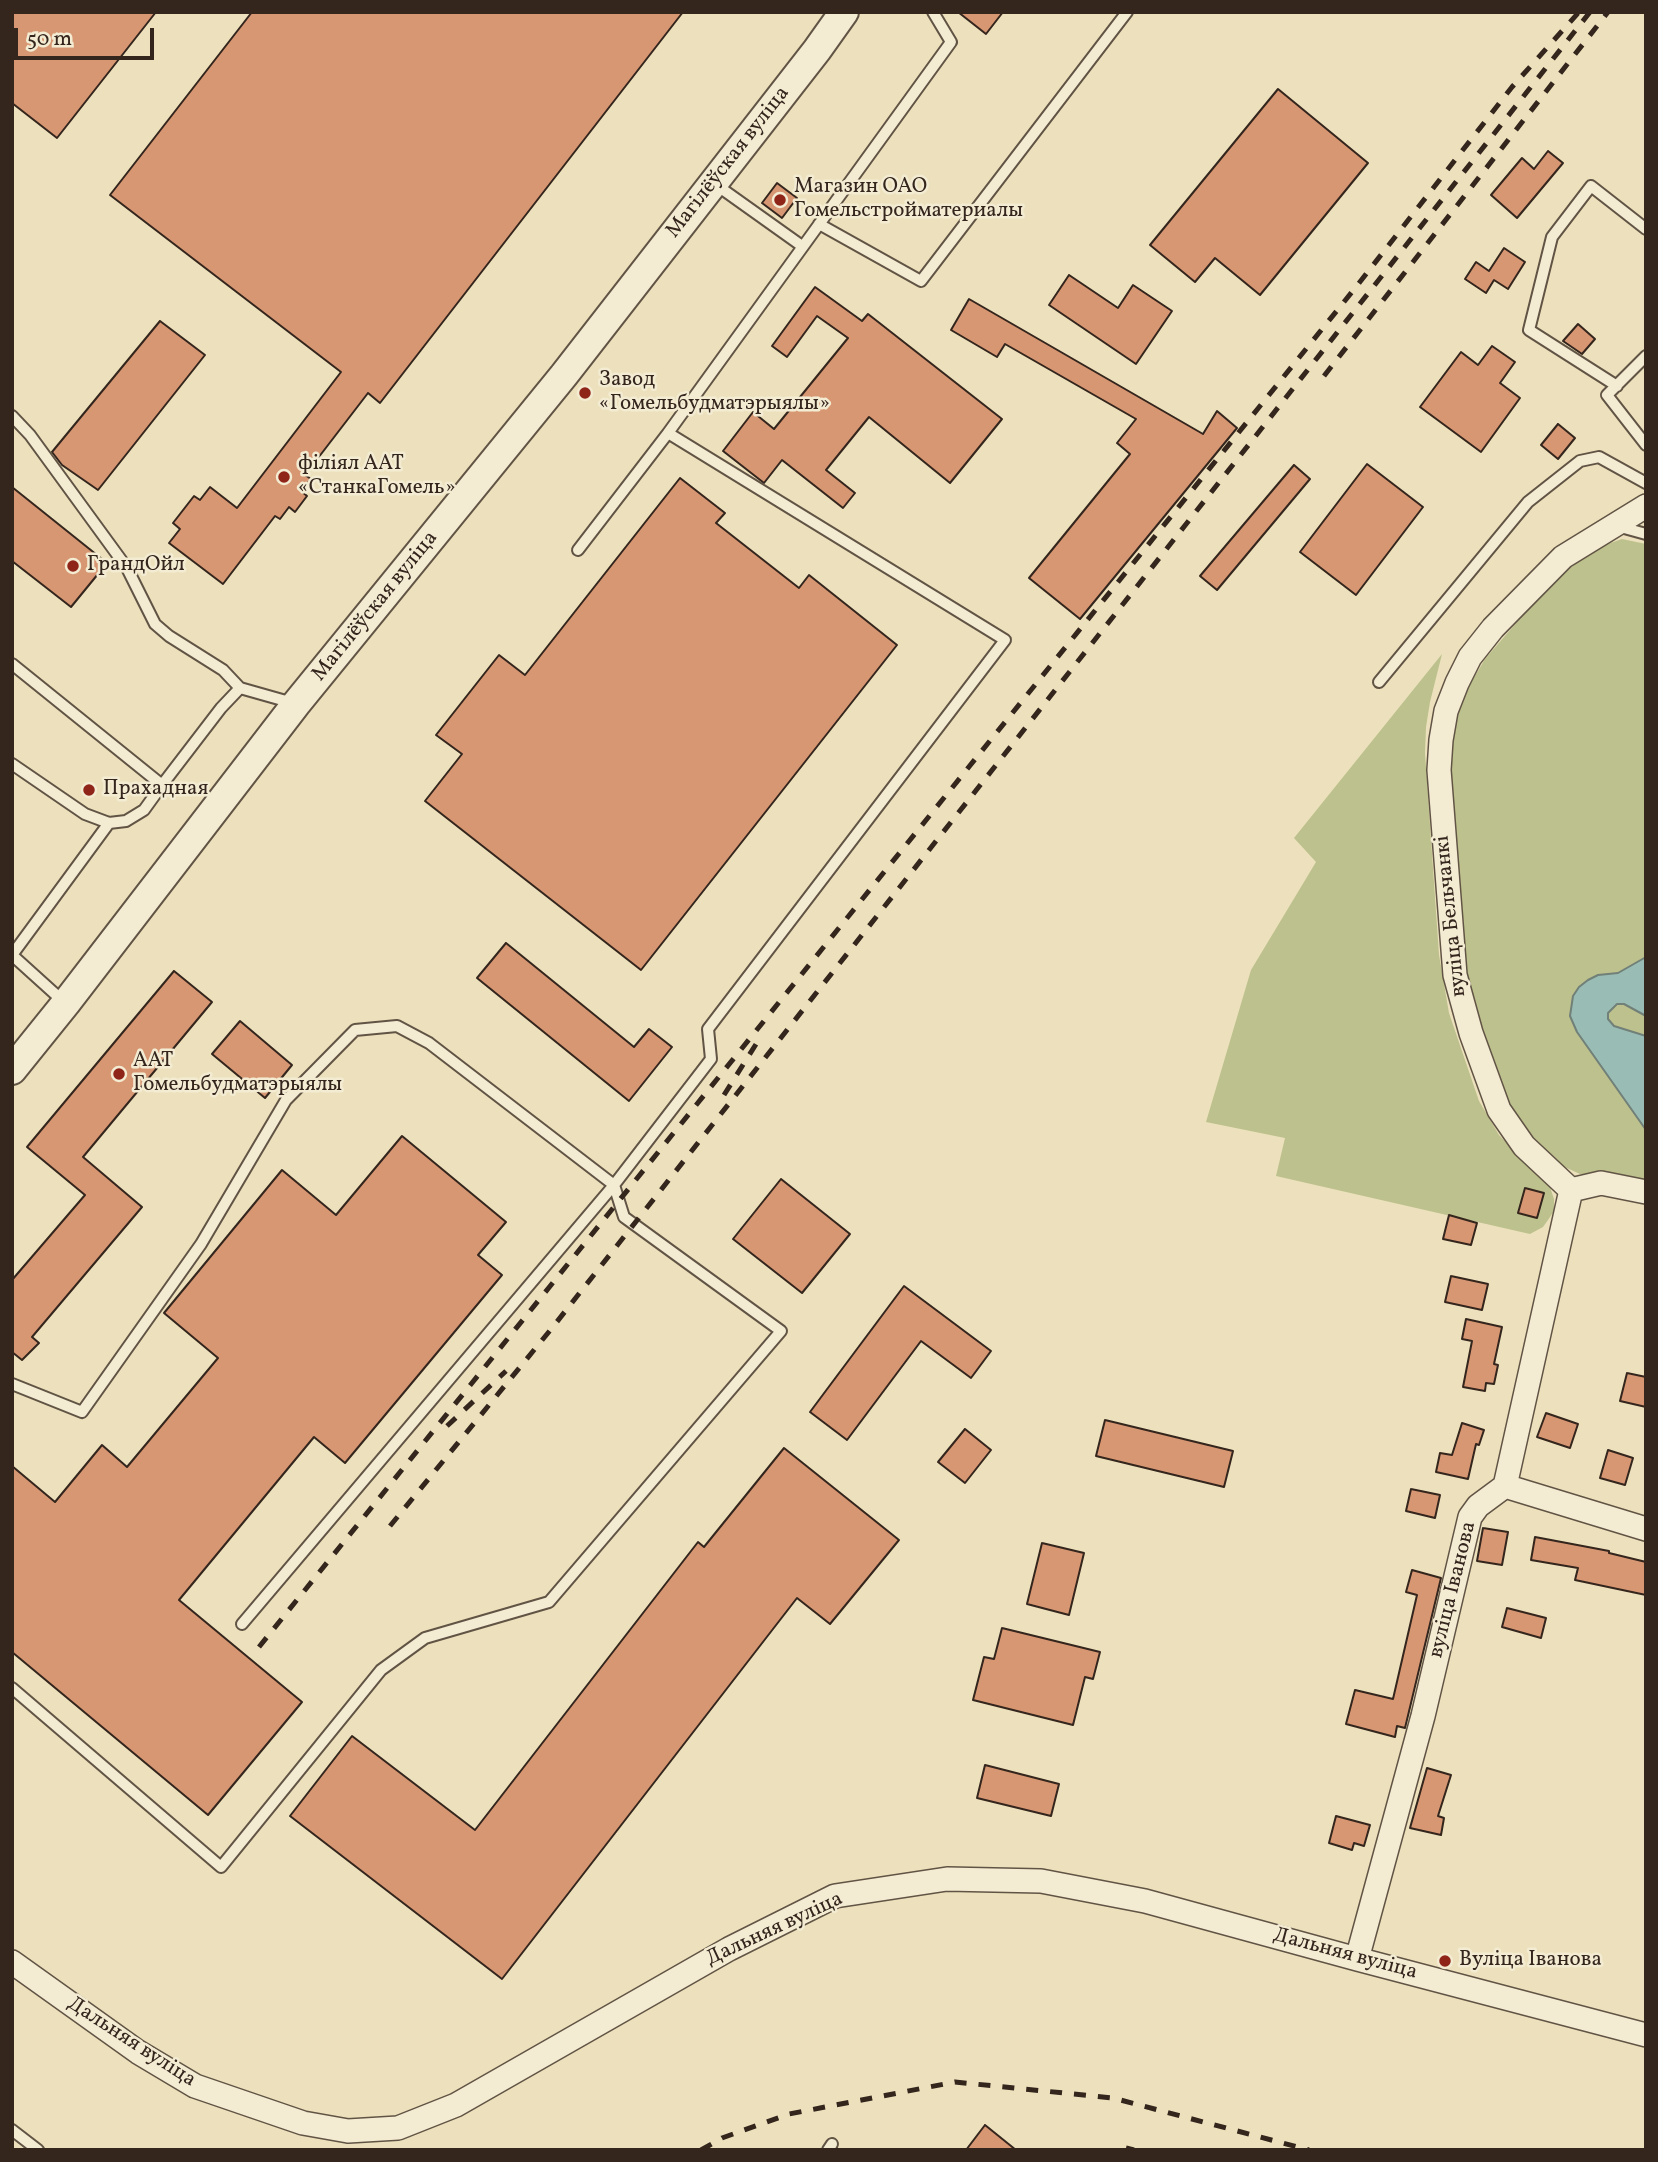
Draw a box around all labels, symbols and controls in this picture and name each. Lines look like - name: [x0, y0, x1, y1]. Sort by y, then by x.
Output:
- scale bar: [18, 14, 158, 58]
- text: 50 m: [27, 25, 72, 54]
- street label: Магілёўская вуліца: [662, 82, 796, 244]
- place label: Магазин ОАО Гомельстройматериалы: [794, 175, 1023, 225]
- marker: Магазин ОАО Гомельстройматериалы: [772, 192, 788, 208]
- place label: Завод «Гомельбудматэрыялы»: [599, 368, 830, 418]
- marker: Завод «Гомельбудматэрыялы»: [577, 385, 593, 401]
- place label: філіял ААТ «СтанкаГомель»: [298, 452, 456, 502]
- marker: філіял ААТ «СтанкаГомель»: [276, 469, 292, 485]
- street label: Магілёўская вуліца: [308, 527, 444, 687]
- place label: ГрандОйл: [87, 553, 185, 579]
- marker: ГрандОйл: [65, 558, 81, 574]
- place label: Прахадная: [103, 777, 208, 803]
- marker: Прахадная: [81, 782, 97, 798]
- street label: вуліца Бельчанкі: [1431, 834, 1473, 998]
- place label: ААТ Гомельбудматэрыялы: [133, 1049, 342, 1099]
- marker: ААТ Гомельбудматэрыялы: [111, 1066, 127, 1082]
- street label: вуліца Іванова: [1425, 1519, 1483, 1661]
- street label: Дальняя вуліца: [703, 1887, 847, 1973]
- street label: Дальняя вуліца: [1270, 1924, 1420, 1986]
- place label: Вуліца Іванова: [1459, 1948, 1602, 1974]
- marker: Вуліца Іванова: [1437, 1953, 1453, 1969]
- street label: Дальняя вуліца: [62, 1992, 200, 2094]

